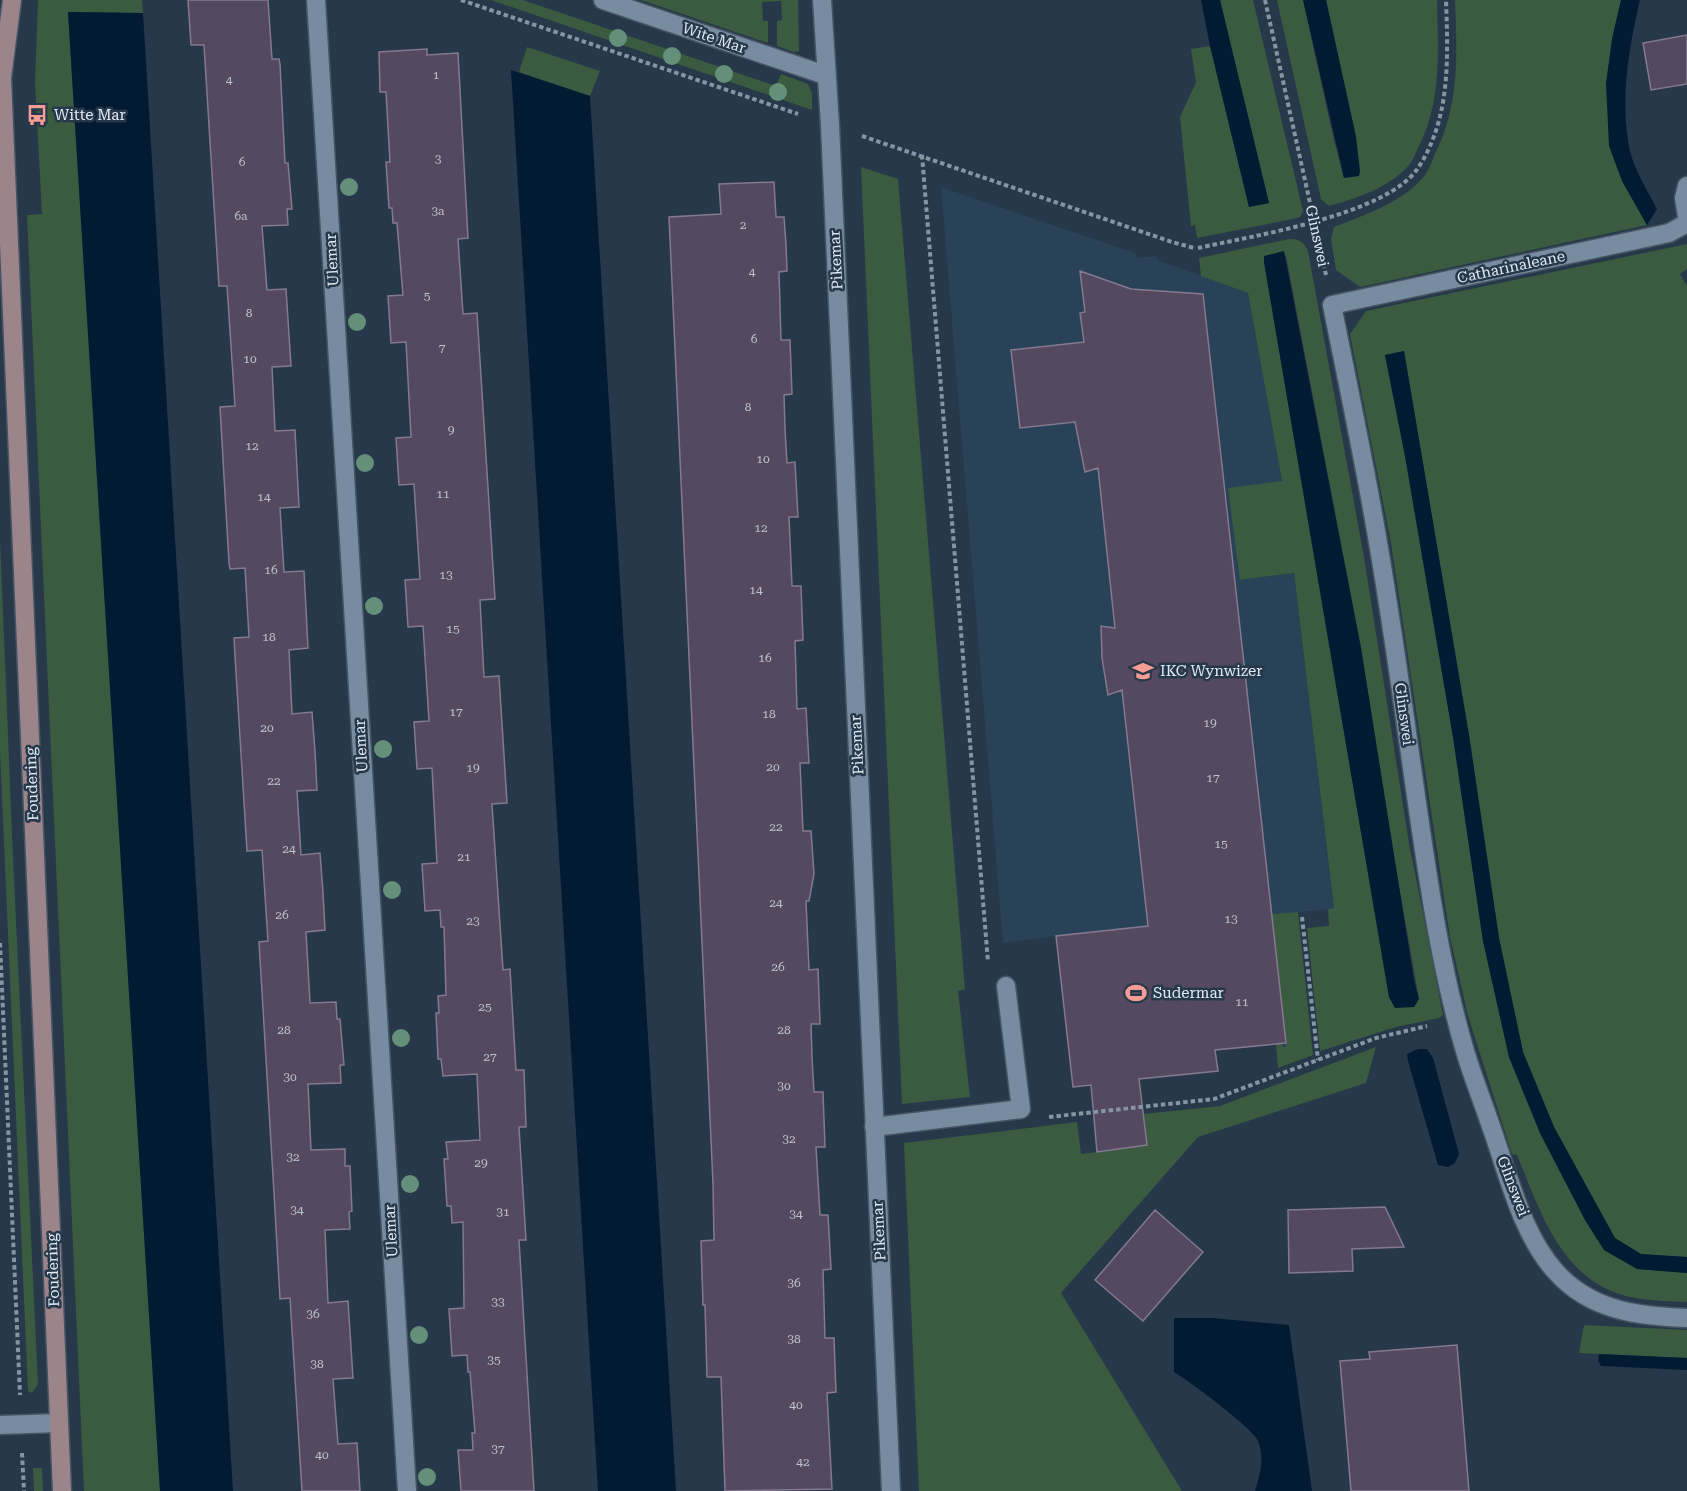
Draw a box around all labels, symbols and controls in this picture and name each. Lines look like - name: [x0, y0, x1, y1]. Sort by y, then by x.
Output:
- street label: Wite Mar: [680, 19, 748, 57]
- house number: 1: [433, 68, 440, 82]
- house number: 4: [226, 73, 233, 87]
- bus stop icon: Witte Mar: [25, 103, 49, 127]
- place label: Witte Mar: [54, 106, 126, 124]
- house number: 3: [435, 152, 442, 166]
- house number: 6: [239, 155, 246, 169]
- street label: Glinswei: [1302, 203, 1332, 269]
- house number: 3a: [431, 204, 445, 218]
- house number: 6a: [234, 209, 248, 223]
- house number: 2: [740, 218, 747, 232]
- street label: Pikemar: [825, 230, 847, 290]
- street label: Ulemar: [322, 233, 342, 287]
- street label: Catharinaleane: [1455, 247, 1567, 287]
- house number: 4: [749, 265, 756, 279]
- house number: 5: [424, 289, 431, 303]
- house number: 8: [246, 306, 253, 320]
- house number: 6: [751, 332, 758, 346]
- house number: 7: [439, 341, 446, 355]
- house number: 10: [243, 352, 257, 366]
- house number: 8: [745, 400, 752, 414]
- house number: 9: [448, 423, 455, 437]
- house number: 12: [245, 439, 259, 453]
- house number: 10: [756, 452, 770, 466]
- house number: 11: [436, 487, 450, 501]
- house number: 14: [257, 490, 271, 504]
- house number: 12: [754, 521, 768, 535]
- house number: 16: [264, 563, 278, 577]
- house number: 13: [439, 568, 453, 582]
- house number: 14: [749, 583, 763, 597]
- house number: 15: [446, 622, 460, 636]
- house number: 18: [262, 630, 276, 644]
- house number: 16: [758, 651, 772, 665]
- school or university icon: IKC Wynwizer: [1131, 659, 1155, 683]
- place label: IKC Wynwizer: [1160, 662, 1262, 680]
- street label: Glinswei: [1391, 682, 1417, 747]
- house number: 17: [449, 705, 463, 719]
- house number: 18: [762, 707, 776, 721]
- street label: Pikemar: [846, 715, 868, 775]
- house number: 19: [1203, 716, 1217, 730]
- street label: Ulemar: [351, 719, 371, 773]
- house number: 20: [260, 721, 274, 735]
- street label: Foudering: [22, 746, 42, 821]
- house number: 20: [766, 760, 780, 774]
- house number: 19: [466, 761, 480, 775]
- house number: 17: [1206, 771, 1220, 785]
- house number: 22: [267, 774, 281, 788]
- house number: 22: [769, 820, 783, 834]
- house number: 15: [1214, 837, 1228, 851]
- house number: 24: [282, 842, 296, 856]
- house number: 21: [457, 850, 471, 864]
- house number: 24: [769, 896, 783, 910]
- house number: 26: [275, 908, 289, 922]
- house number: 13: [1224, 912, 1238, 926]
- house number: 23: [466, 914, 480, 928]
- house number: 26: [771, 960, 785, 974]
- sports icon: Sudermar: [1124, 981, 1148, 1005]
- place label: Sudermar: [1153, 984, 1224, 1002]
- house number: 11: [1235, 995, 1249, 1009]
- house number: 25: [478, 1000, 492, 1014]
- house number: 28: [277, 1023, 291, 1037]
- house number: 28: [777, 1023, 791, 1037]
- house number: 27: [483, 1050, 497, 1064]
- house number: 30: [283, 1070, 297, 1084]
- house number: 30: [777, 1079, 791, 1093]
- house number: 32: [782, 1132, 796, 1146]
- house number: 32: [286, 1150, 300, 1164]
- street label: Glinswei: [1493, 1153, 1533, 1219]
- house number: 29: [474, 1156, 488, 1170]
- street label: Pikemar: [868, 1201, 890, 1261]
- house number: 34: [290, 1203, 304, 1217]
- street label: Ulemar: [381, 1204, 401, 1258]
- house number: 31: [496, 1205, 510, 1219]
- house number: 34: [789, 1207, 803, 1221]
- street label: Foudering: [43, 1232, 63, 1307]
- house number: 36: [787, 1276, 801, 1290]
- house number: 33: [491, 1295, 505, 1309]
- house number: 36: [306, 1307, 320, 1321]
- house number: 38: [787, 1332, 801, 1346]
- house number: 35: [487, 1353, 501, 1367]
- house number: 38: [310, 1357, 324, 1371]
- house number: 40: [789, 1398, 803, 1412]
- house number: 37: [491, 1442, 505, 1456]
- house number: 40: [315, 1448, 329, 1462]
- house number: 42: [796, 1455, 810, 1469]

